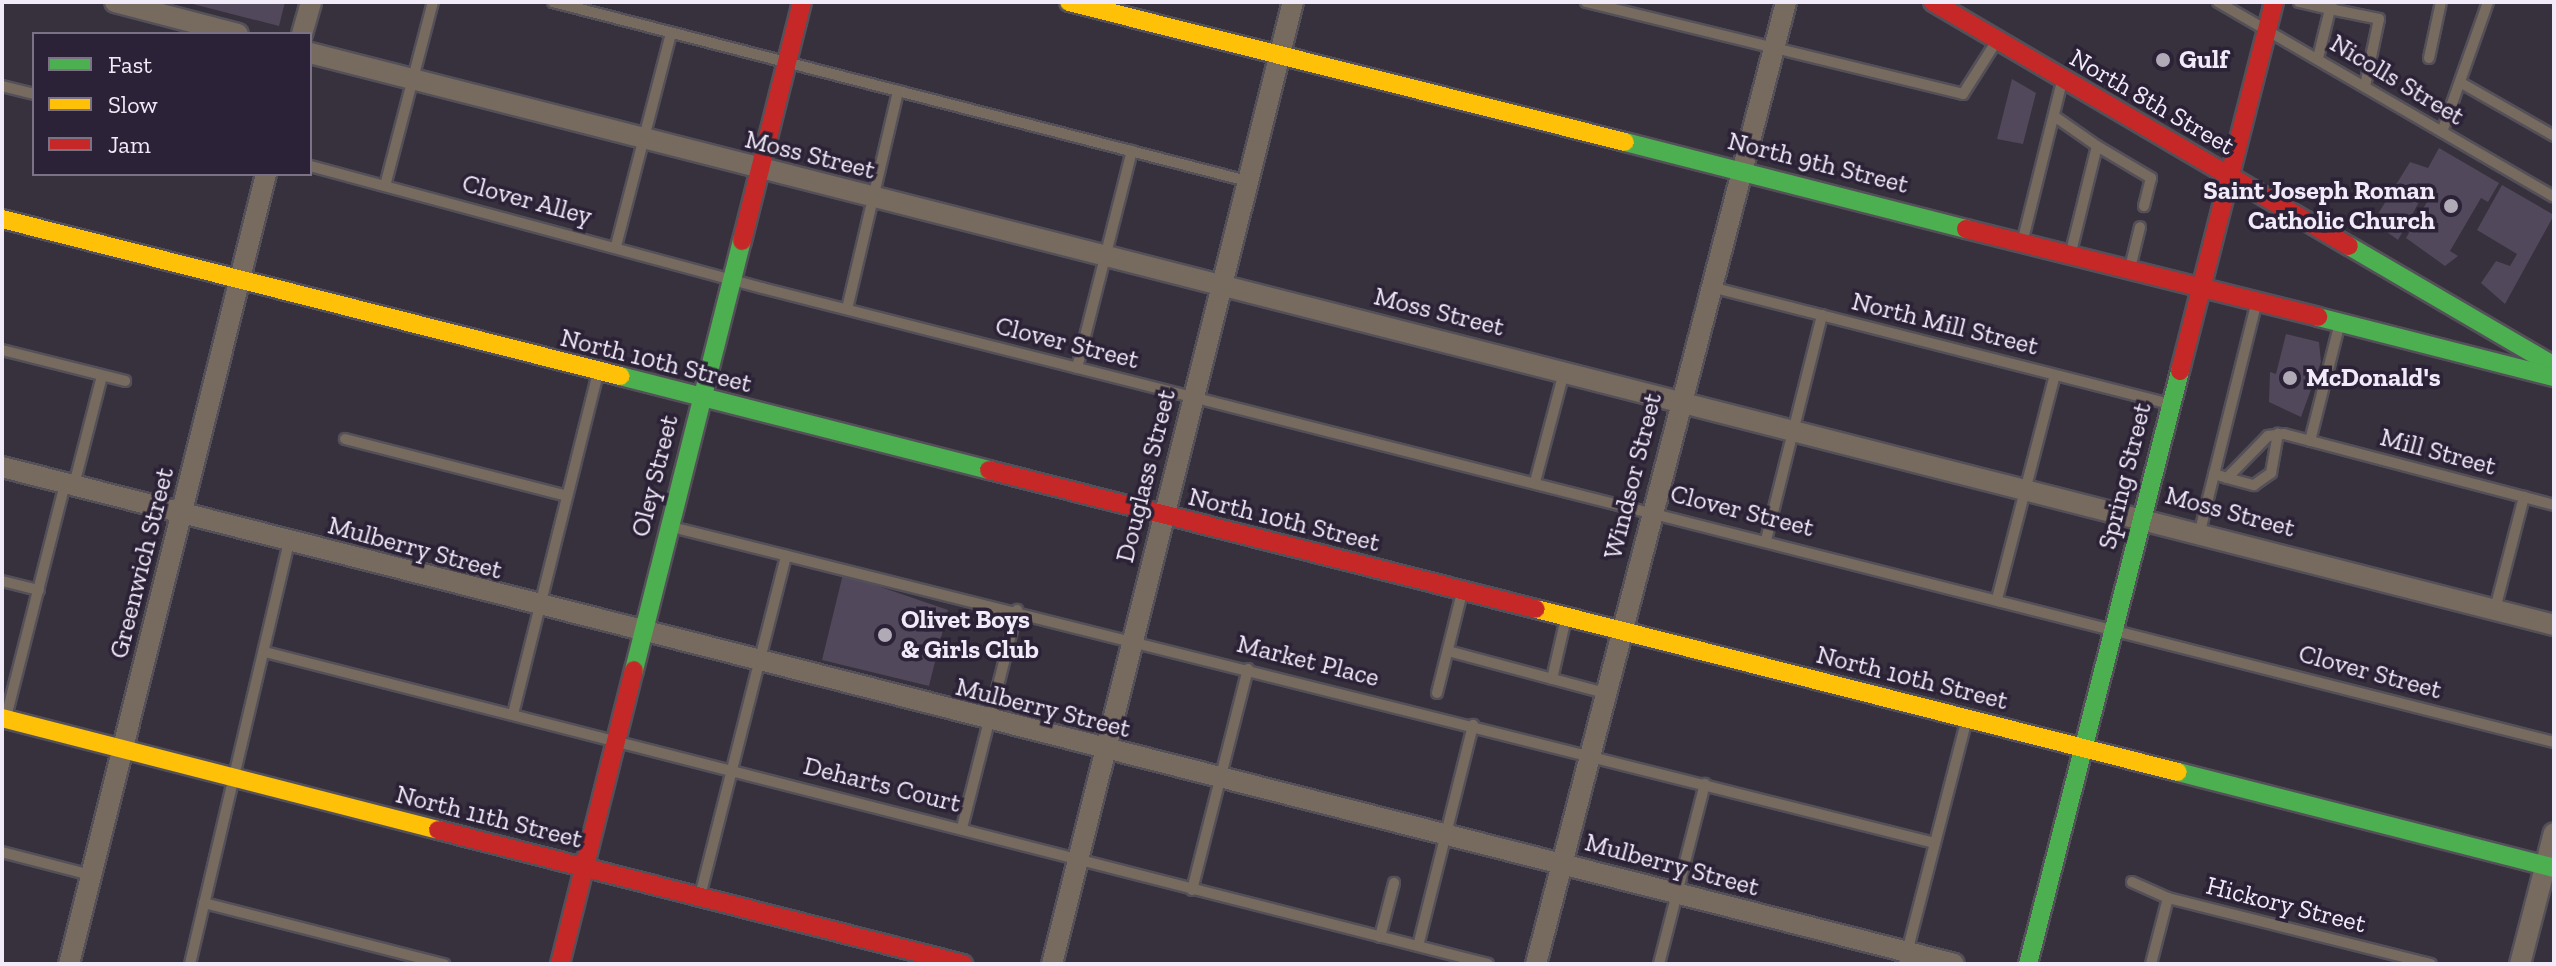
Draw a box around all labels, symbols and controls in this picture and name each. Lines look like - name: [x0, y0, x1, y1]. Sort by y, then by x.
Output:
- street label: Nicolls Street: [2324, 28, 2470, 132]
- legend: [32, 32, 312, 176]
- street label: North 8th Street: [2064, 42, 2240, 162]
- place label: Gulf: [2179, 44, 2228, 76]
- text: Fast: [108, 50, 152, 79]
- marker: Gulf: [2154, 51, 2172, 69]
- text: Slow: [108, 90, 158, 119]
- street label: Moss Street: [742, 124, 878, 186]
- street label: North 9th Street: [1724, 125, 1912, 201]
- text: Jam: [108, 130, 151, 159]
- street label: Clover Alley: [458, 168, 596, 232]
- place label: Saint Joseph Roman Catholic Church: [2203, 175, 2435, 236]
- marker: Saint Joseph Roman Catholic Church: [2442, 197, 2460, 215]
- street label: Moss Street: [1371, 281, 1507, 343]
- street label: North Mill Street: [1848, 286, 2042, 362]
- street label: Clover Street: [992, 310, 1142, 376]
- street label: North 10th Street: [557, 322, 755, 400]
- place label: McDonald's: [2306, 362, 2441, 394]
- marker: McDonald's: [2281, 369, 2299, 387]
- street label: Douglass Street: [1109, 386, 1183, 566]
- street label: Windsor Street: [1597, 390, 1669, 562]
- street label: Spring Street: [2092, 399, 2158, 553]
- street label: Oley Street: [625, 412, 685, 540]
- street label: Mill Street: [2377, 422, 2499, 482]
- street label: Greenwich Street: [103, 464, 181, 662]
- street label: Clover Street: [1667, 478, 1817, 544]
- street label: Moss Street: [2162, 480, 2298, 544]
- street label: North 10th Street: [1185, 481, 1383, 559]
- street label: Mulberry Street: [324, 510, 506, 586]
- place label: Olivet Boys & Girls Club: [901, 604, 1039, 666]
- marker: Olivet Boys & Girls Club: [876, 626, 894, 644]
- street label: Market Place: [1234, 628, 1382, 694]
- street label: Clover Street: [2295, 638, 2445, 706]
- street label: North 10th Street: [1813, 639, 2011, 717]
- street label: Mulberry Street: [952, 671, 1134, 745]
- street label: Deharts Court: [800, 750, 964, 820]
- street label: North 11th Street: [392, 779, 586, 855]
- street label: Mulberry Street: [1581, 827, 1763, 903]
- street label: Hickory Street: [2203, 870, 2369, 940]

